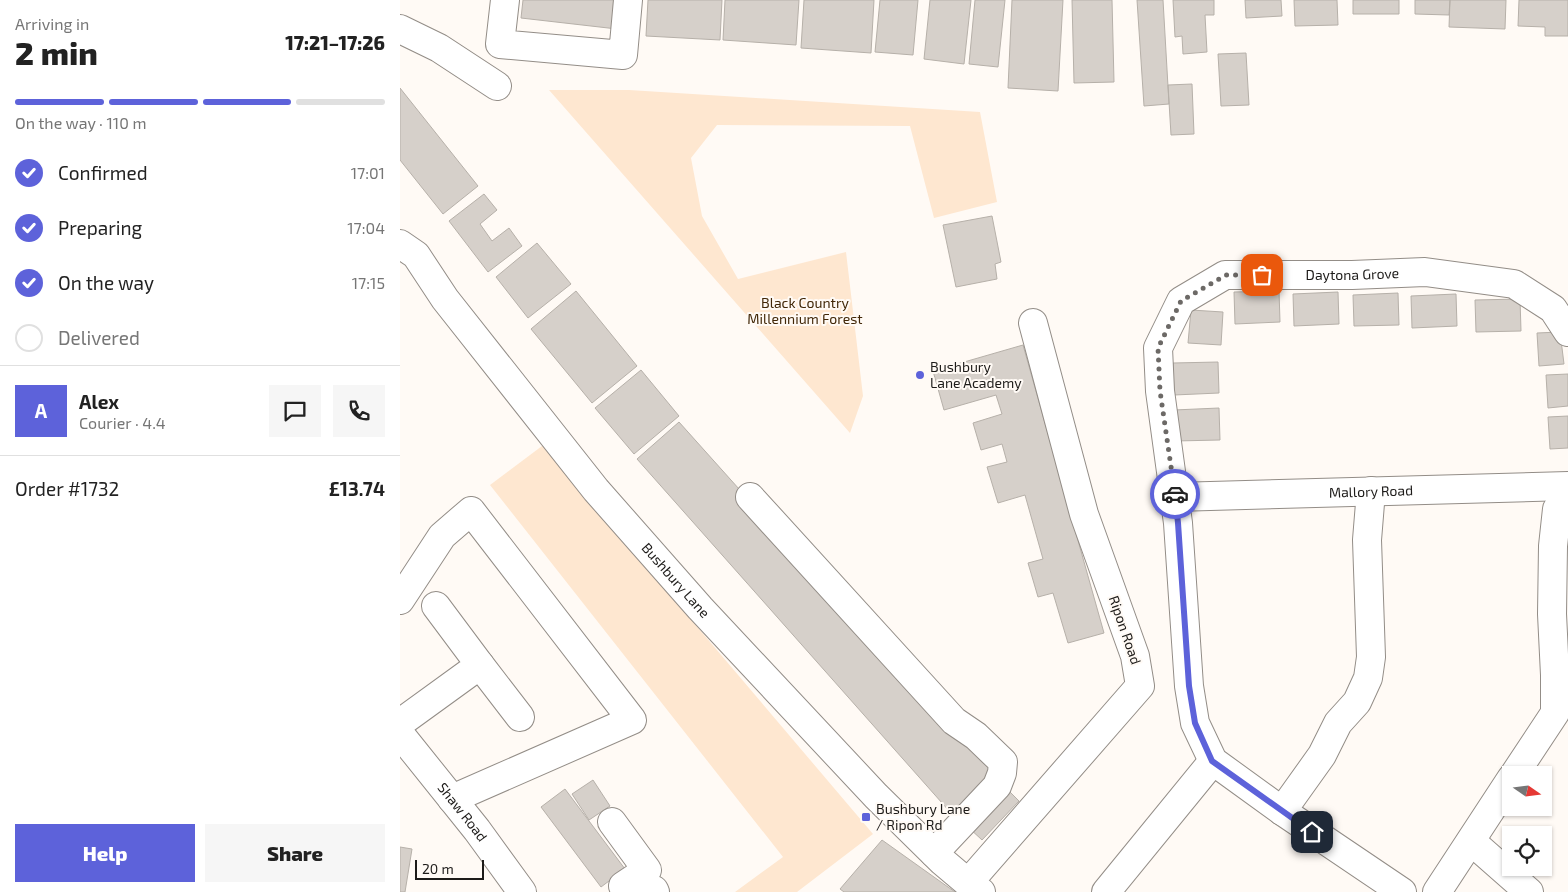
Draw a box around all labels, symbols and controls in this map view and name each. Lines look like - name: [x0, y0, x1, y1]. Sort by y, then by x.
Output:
- text: Arriving in: [15, 14, 89, 33]
- text: 17:21–17:26: [285, 31, 385, 54]
- text: 2 min: [15, 33, 98, 71]
- text: On the way · 110 m: [15, 113, 146, 132]
- icon: check: [15, 159, 43, 187]
- text: Confirmed: [58, 161, 148, 184]
- text: 17:01: [351, 163, 385, 182]
- icon: check: [15, 214, 43, 242]
- text: Preparing: [58, 216, 142, 239]
- text: 17:04: [347, 218, 385, 237]
- pin: [1241, 254, 1283, 296]
- icon: bag: [1248, 261, 1276, 289]
- street label: Daytona Grove: [1306, 264, 1400, 283]
- icon: check: [15, 269, 43, 297]
- text: On the way: [58, 271, 154, 294]
- text: 17:15: [352, 273, 385, 292]
- park label: Black Country Millennium Forest: [747, 294, 863, 327]
- text: Delivered: [58, 326, 140, 349]
- place label: Bushbury Lane Academy: [930, 358, 1022, 391]
- marker: Bushbury Lane Academy: [914, 369, 926, 381]
- button: chat: [269, 385, 321, 437]
- button: phone: [333, 385, 385, 437]
- text: Alex: [79, 390, 119, 413]
- text: A: [35, 399, 47, 422]
- text: Courier · 4.4: [79, 413, 166, 432]
- courier: [1150, 469, 1200, 519]
- text: Order #1732: [15, 477, 119, 500]
- text: £13.74: [329, 477, 385, 500]
- icon: car: [1161, 480, 1189, 508]
- street label: Mallory Road: [1328, 481, 1413, 501]
- street label: Bushbury Lane: [638, 539, 714, 621]
- street label: Ripon Road: [1106, 593, 1145, 667]
- north arrow: [1502, 766, 1552, 816]
- map controls: [1502, 766, 1552, 876]
- street label: Shaw Road: [434, 779, 491, 844]
- place label: Bushbury Lane / Ripon Rd: [876, 800, 970, 833]
- marker: Bushbury Lane / Ripon Rd: [860, 811, 872, 823]
- pin: [1291, 811, 1333, 853]
- icon: home: [1298, 818, 1326, 846]
- button: Help: [15, 824, 195, 882]
- button: Share: [205, 824, 385, 882]
- button: locate: [1502, 826, 1552, 876]
- scale bar: [415, 857, 484, 880]
- text: 20 m: [422, 860, 454, 877]

